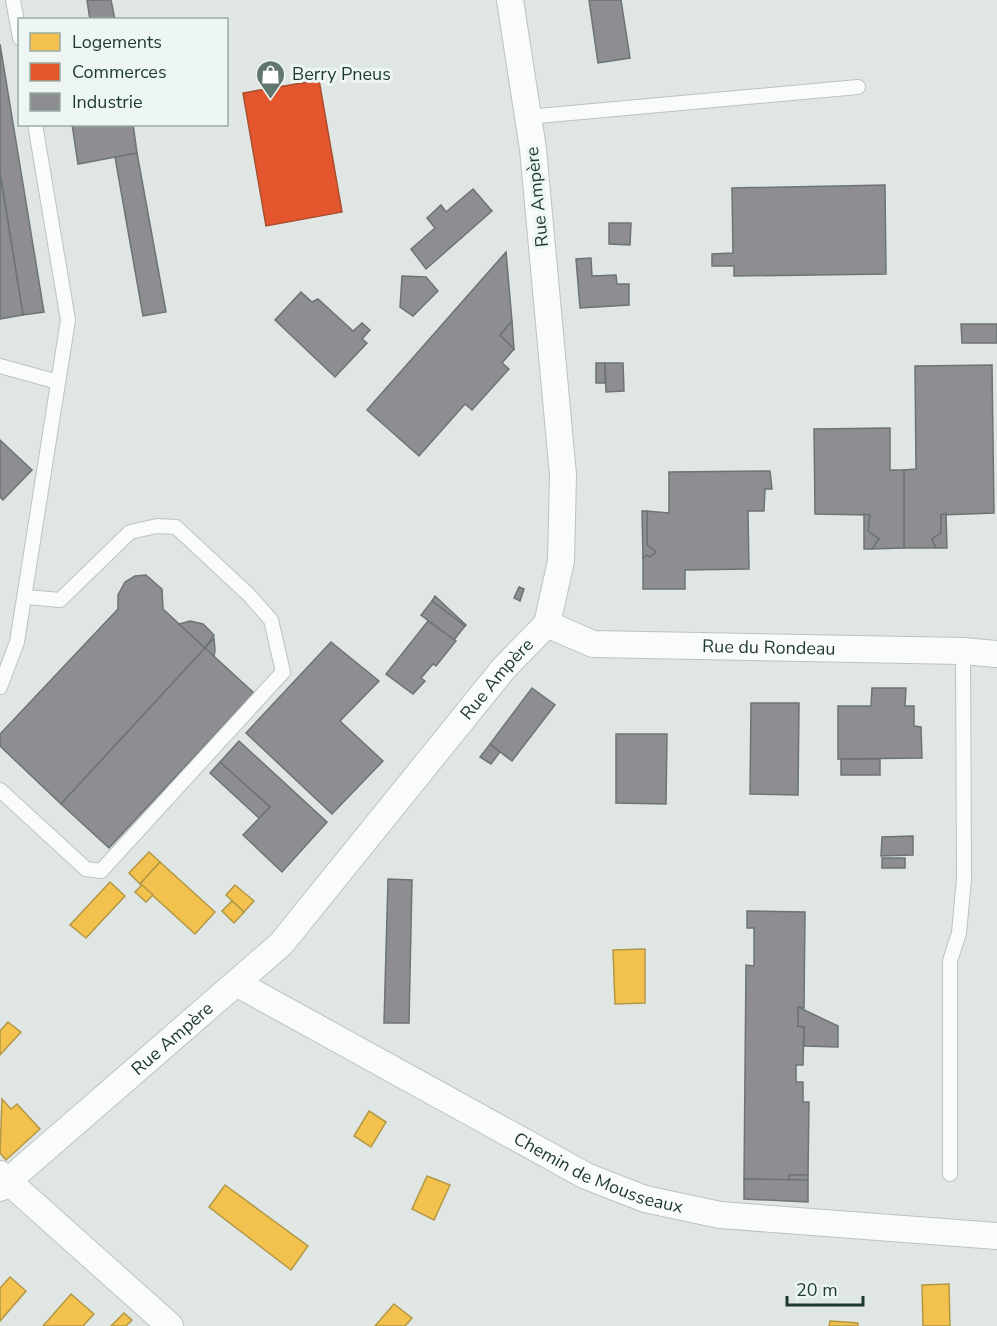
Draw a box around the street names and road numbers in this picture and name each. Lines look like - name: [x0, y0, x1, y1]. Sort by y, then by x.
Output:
- street label: Rue Ampère: [520, 146, 554, 248]
- street label: Rue Ampère: [455, 633, 539, 725]
- street label: Rue du Rondeau: [702, 634, 836, 661]
- street label: Rue Ampère: [126, 996, 218, 1081]
- street label: Chemin de Mousseaux: [509, 1126, 686, 1219]

